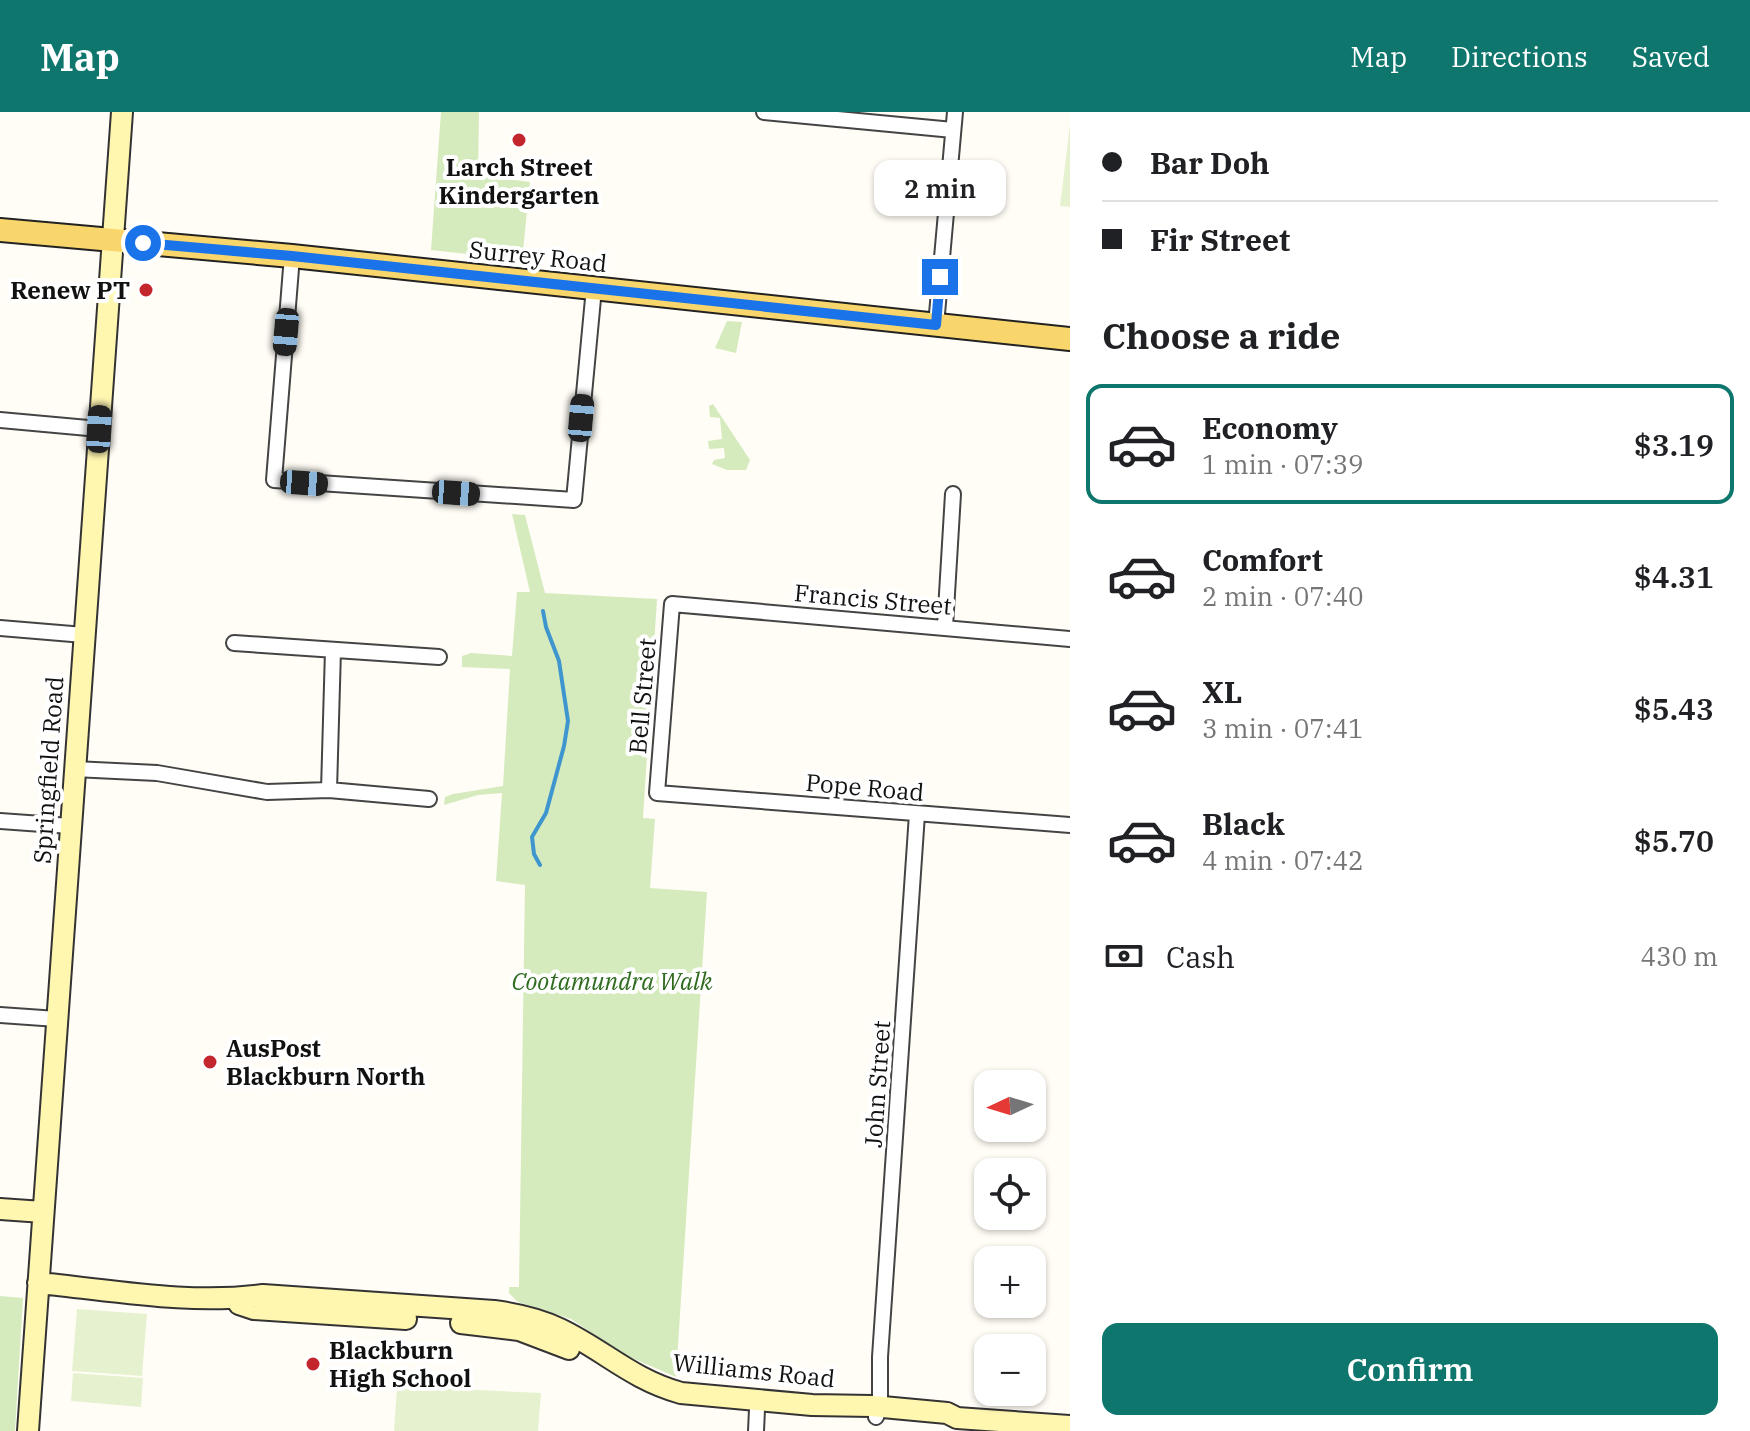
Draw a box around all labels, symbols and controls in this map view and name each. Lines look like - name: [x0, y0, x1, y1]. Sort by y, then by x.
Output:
- text: Map: [40, 32, 120, 81]
- text: Map: [1350, 38, 1407, 75]
- text: Directions: [1451, 38, 1588, 75]
- text: Saved: [1632, 38, 1710, 75]
- marker: Larch Street Kindergarten: [510, 131, 528, 149]
- text: Bar Doh: [1150, 143, 1270, 182]
- place label: Larch Street Kindergarten: [439, 151, 600, 211]
- callout: 2 min: [874, 161, 1006, 217]
- text: 2 min: [904, 171, 976, 205]
- text: Fir Street: [1150, 220, 1290, 259]
- route start: [125, 225, 161, 261]
- street label: Surrey Road: [467, 233, 609, 279]
- route end: [922, 259, 958, 295]
- place label: Renew PT: [10, 274, 130, 306]
- marker: Renew PT: [137, 281, 155, 299]
- car: [272, 307, 300, 357]
- text: Choose a ride: [1102, 312, 1341, 359]
- car: [567, 393, 595, 443]
- car: [86, 404, 112, 454]
- icon: car: [1106, 408, 1178, 480]
- text: Economy: [1202, 408, 1338, 447]
- text: $3.19: [1634, 425, 1714, 464]
- text: 1 min · 07:39: [1202, 447, 1364, 481]
- car: [279, 469, 329, 497]
- car: [431, 479, 481, 507]
- icon: car: [1106, 540, 1178, 612]
- text: Comfort: [1202, 540, 1323, 579]
- text: $4.31: [1634, 557, 1714, 596]
- street label: Francis Street: [793, 576, 953, 622]
- text: 2 min · 07:40: [1202, 579, 1364, 613]
- street label: Bell Street: [621, 637, 663, 755]
- icon: car: [1106, 672, 1178, 744]
- text: XL: [1202, 672, 1242, 711]
- street label: Springfield Road: [25, 675, 71, 865]
- text: $5.43: [1634, 689, 1714, 728]
- text: 3 min · 07:41: [1202, 711, 1364, 745]
- street label: Pope Road: [804, 766, 926, 808]
- icon: car: [1106, 804, 1178, 876]
- text: Black: [1202, 804, 1285, 843]
- text: $5.70: [1634, 821, 1714, 860]
- text: 4 min · 07:42: [1202, 843, 1364, 877]
- icon: cash: [1102, 934, 1146, 978]
- text: Cash: [1166, 937, 1235, 976]
- text: 430 m: [1640, 939, 1718, 973]
- park label: Cootamundra Walk: [512, 965, 713, 997]
- street label: John Street: [857, 1019, 897, 1149]
- place label: AusPost Blackburn North: [226, 1032, 425, 1092]
- marker: AusPost Blackburn North: [201, 1053, 219, 1071]
- north arrow: [974, 1070, 1046, 1142]
- map controls: [974, 1070, 1046, 1406]
- button: locate: [974, 1158, 1046, 1230]
- button: +: [974, 1246, 1046, 1318]
- button: Confirm: [1102, 1323, 1718, 1415]
- place label: Blackburn High School: [329, 1334, 471, 1394]
- button: −: [974, 1334, 1046, 1406]
- street label: Williams Road: [671, 1346, 837, 1394]
- marker: Blackburn High School: [304, 1355, 322, 1373]

